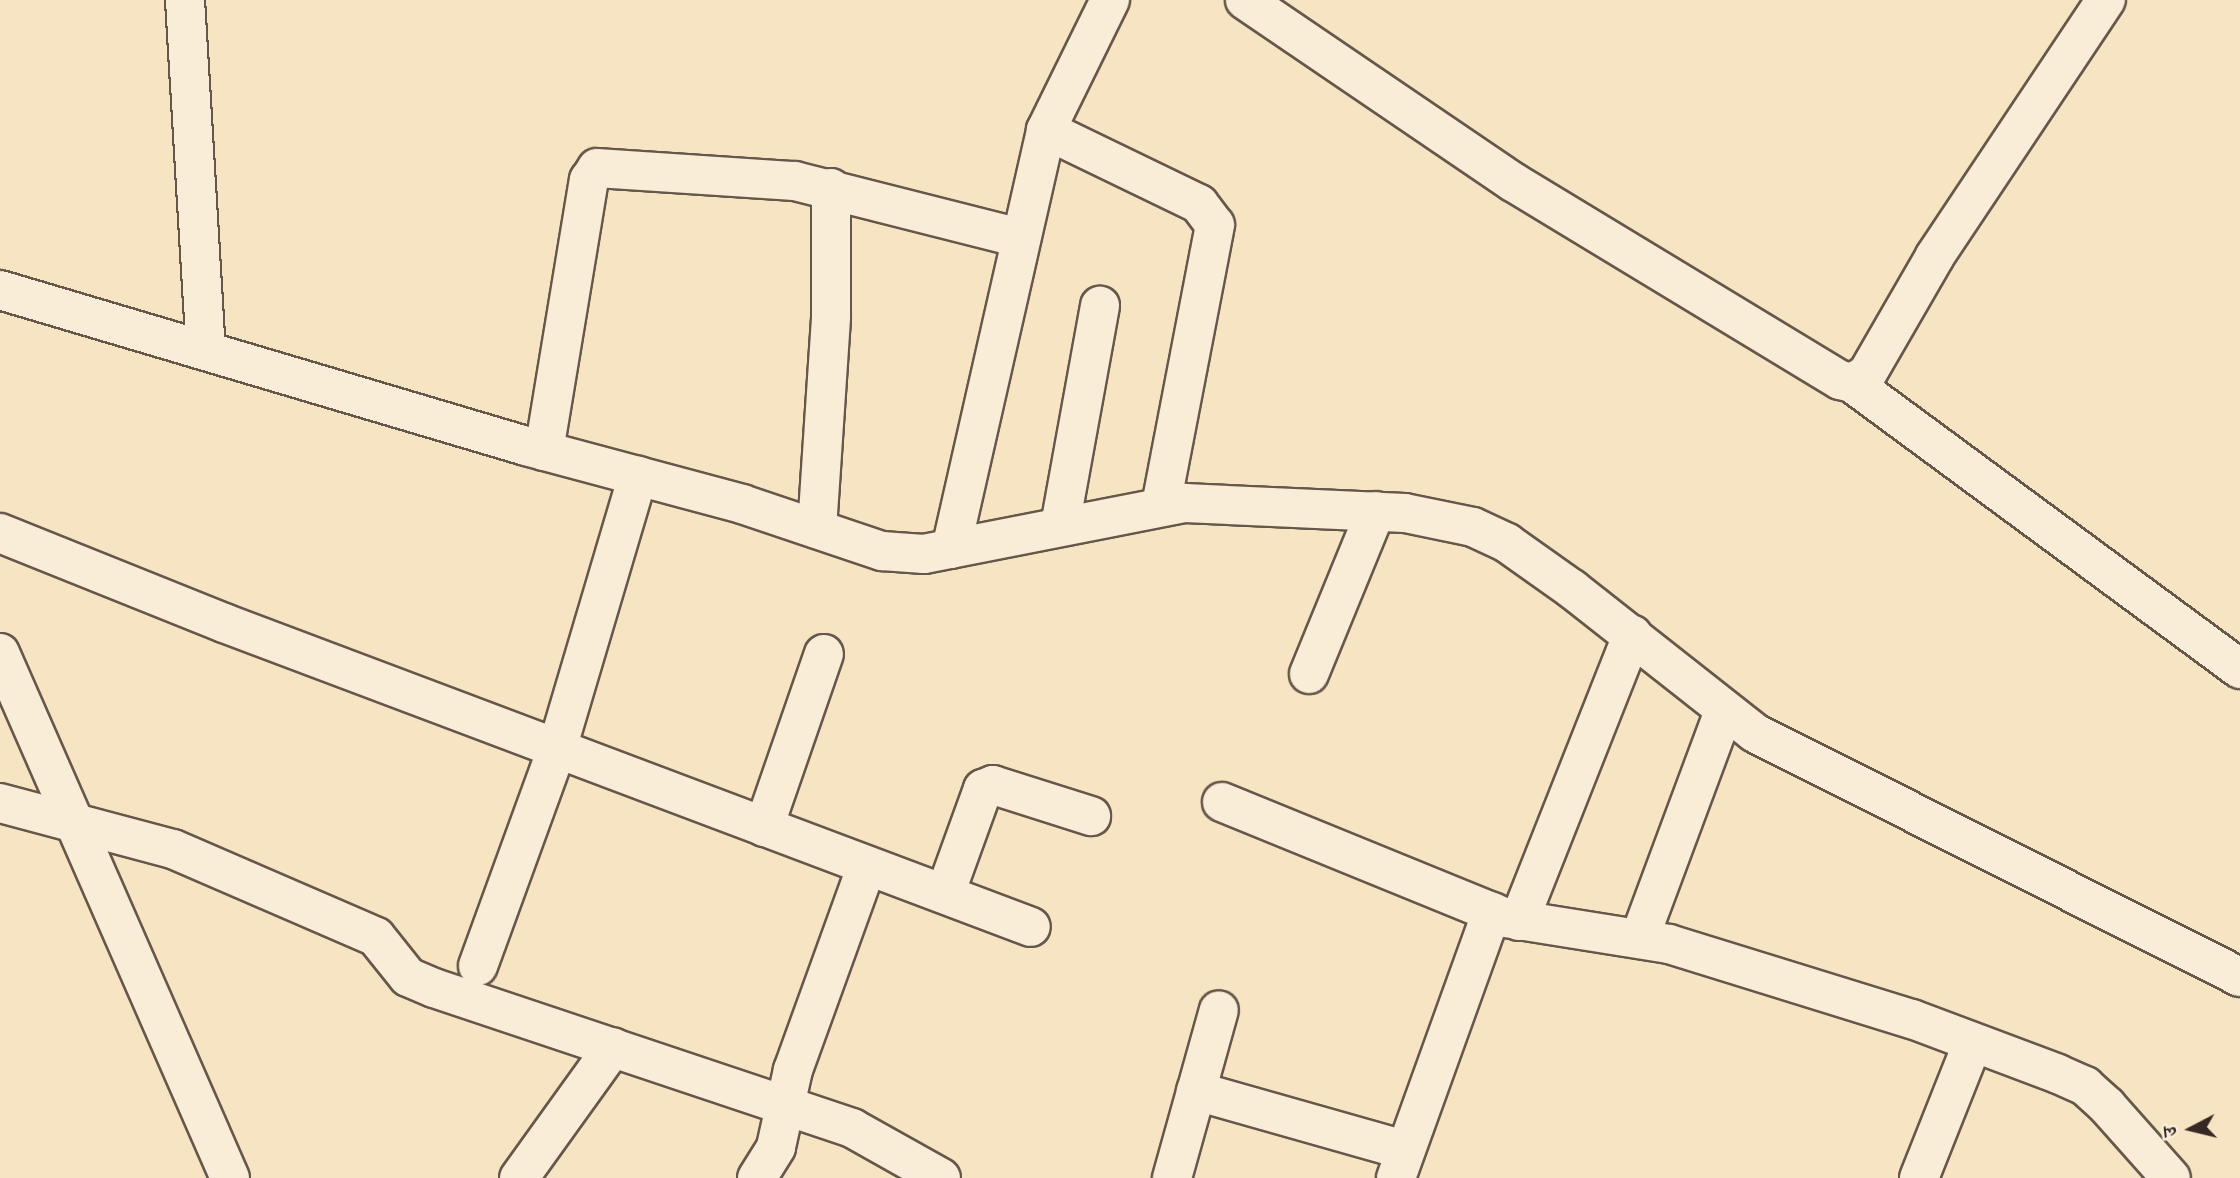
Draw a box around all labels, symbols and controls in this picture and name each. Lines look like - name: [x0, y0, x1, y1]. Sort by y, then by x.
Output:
- north arrow: [2156, 1094, 2226, 1164]
- text: उ: [2157, 1125, 2184, 1138]

